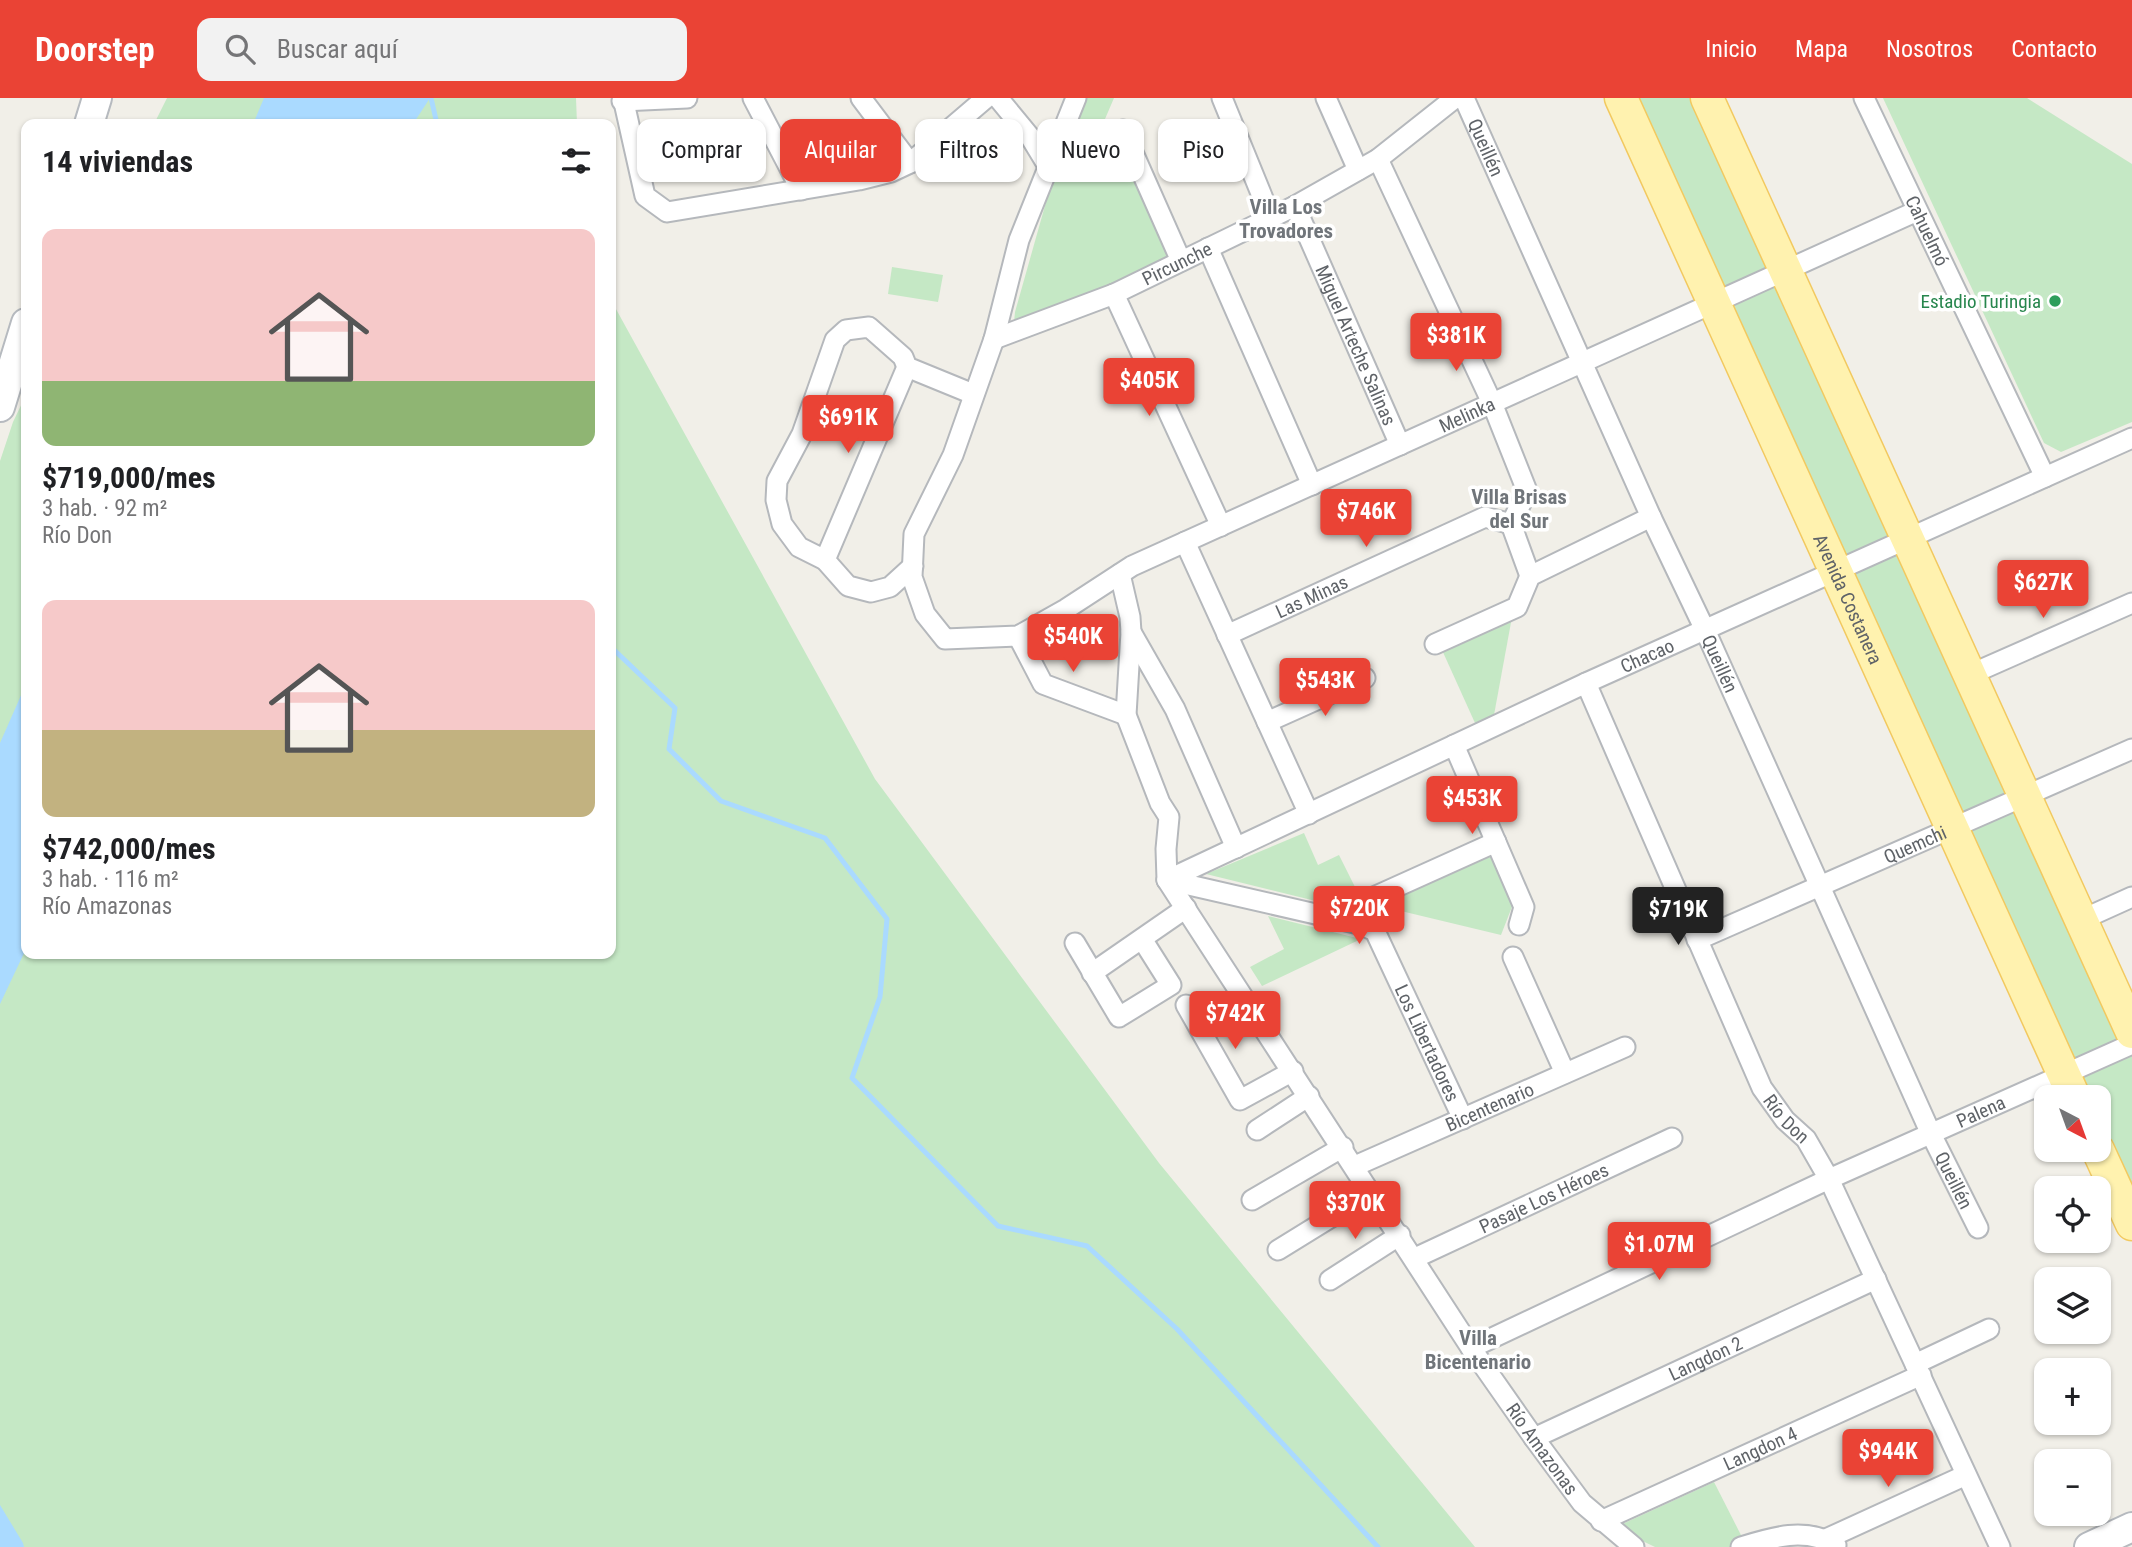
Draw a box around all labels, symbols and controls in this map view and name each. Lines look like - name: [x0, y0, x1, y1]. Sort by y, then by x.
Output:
- search box: [197, 18, 687, 81]
- text: Doorstep: [35, 30, 155, 69]
- icon: search: [221, 30, 259, 68]
- text: Buscar aquí: [277, 34, 398, 64]
- text: Inicio: [1705, 35, 1757, 63]
- text: Mapa: [1795, 35, 1848, 63]
- text: Nosotros: [1886, 35, 1973, 63]
- text: Contacto: [2011, 35, 2097, 63]
- street label: Queillén: [1463, 115, 1509, 180]
- chip: Comprar: [637, 119, 766, 182]
- chip: Alquilar: [780, 119, 901, 182]
- chip: Filtros: [915, 119, 1023, 182]
- chip: Nuevo: [1037, 119, 1144, 182]
- chip: Piso: [1158, 119, 1248, 182]
- icon: filters: [557, 142, 595, 180]
- text: 14 viviendas: [42, 144, 193, 179]
- street label: Cahuelmó: [1901, 192, 1954, 270]
- district label: Villa Los Trovadores: [1239, 195, 1333, 243]
- street label: Pircunche: [1138, 237, 1215, 290]
- street label: Miguel Arteche Salinas: [1311, 261, 1401, 429]
- icon: home: [256, 274, 382, 400]
- place label: Estadio Turingia: [1920, 290, 2041, 313]
- marker: Estadio Turingia: [2047, 293, 2063, 309]
- pin: $381K: [1407, 314, 1505, 373]
- text: $381K: [1426, 322, 1486, 349]
- pin: $405K: [1100, 358, 1198, 418]
- text: $405K: [1119, 367, 1179, 394]
- street label: Melinka: [1435, 392, 1498, 437]
- pin: $691K: [799, 396, 897, 455]
- text: $691K: [818, 404, 878, 431]
- text: $719,000/mes: [42, 460, 216, 495]
- district label: Villa Brisas del Sur: [1471, 485, 1567, 533]
- pin: $746K: [1317, 490, 1415, 549]
- text: 3 hab. · 92 m²: [42, 495, 167, 522]
- text: $746K: [1336, 498, 1396, 525]
- text: Río Don: [42, 522, 112, 549]
- street label: Avenida Costanera: [1809, 530, 1888, 668]
- pin: $627K: [1994, 560, 2092, 620]
- text: $627K: [2013, 569, 2073, 596]
- street label: Las Minas: [1272, 570, 1351, 623]
- pin: $540K: [1024, 614, 1122, 674]
- text: $540K: [1043, 623, 1103, 650]
- street label: Queillén: [1697, 631, 1743, 696]
- street label: Chacao: [1617, 634, 1678, 678]
- icon: home: [256, 645, 382, 771]
- pin: $543K: [1276, 658, 1374, 718]
- text: $543K: [1295, 667, 1355, 694]
- pin: $453K: [1423, 776, 1521, 836]
- text: $453K: [1442, 785, 1502, 812]
- street label: Quemchi: [1880, 820, 1950, 868]
- text: $742,000/mes: [42, 831, 216, 866]
- text: 3 hab. · 116 m²: [42, 866, 179, 893]
- pin: $720K: [1310, 886, 1408, 946]
- pin: $719K: [1629, 888, 1727, 947]
- text: Río Amazonas: [42, 893, 172, 920]
- text: $720K: [1329, 895, 1389, 922]
- text: $719K: [1648, 896, 1708, 923]
- street label: Los Libertadores: [1390, 981, 1465, 1105]
- pin: $742K: [1186, 992, 1284, 1051]
- text: $742K: [1205, 1000, 1265, 1027]
- street label: Bicentenario: [1442, 1077, 1537, 1136]
- north arrow: [2034, 1085, 2110, 1162]
- map controls: [2034, 1085, 2111, 1526]
- street label: Río Don: [1759, 1090, 1814, 1148]
- street label: Palena: [1953, 1090, 2009, 1132]
- street label: Queillén: [1930, 1148, 1978, 1212]
- street label: Pasaje Los Héroes: [1475, 1158, 1612, 1238]
- button: locate: [2034, 1176, 2111, 1253]
- pin: $370K: [1306, 1182, 1404, 1241]
- text: $370K: [1325, 1190, 1385, 1217]
- pin: $1.07M: [1602, 1222, 1716, 1282]
- text: $1.07M: [1624, 1231, 1694, 1258]
- button: layers: [2034, 1267, 2111, 1344]
- district label: Villa Bicentenario: [1425, 1326, 1531, 1374]
- street label: Langdon 2: [1665, 1331, 1746, 1385]
- button: +: [2034, 1358, 2111, 1435]
- street label: Río Amazonas: [1502, 1398, 1583, 1499]
- street label: Langdon 4: [1720, 1422, 1801, 1475]
- pin: $944K: [1839, 1430, 1937, 1489]
- text: $944K: [1858, 1438, 1918, 1465]
- button: −: [2034, 1449, 2111, 1526]

